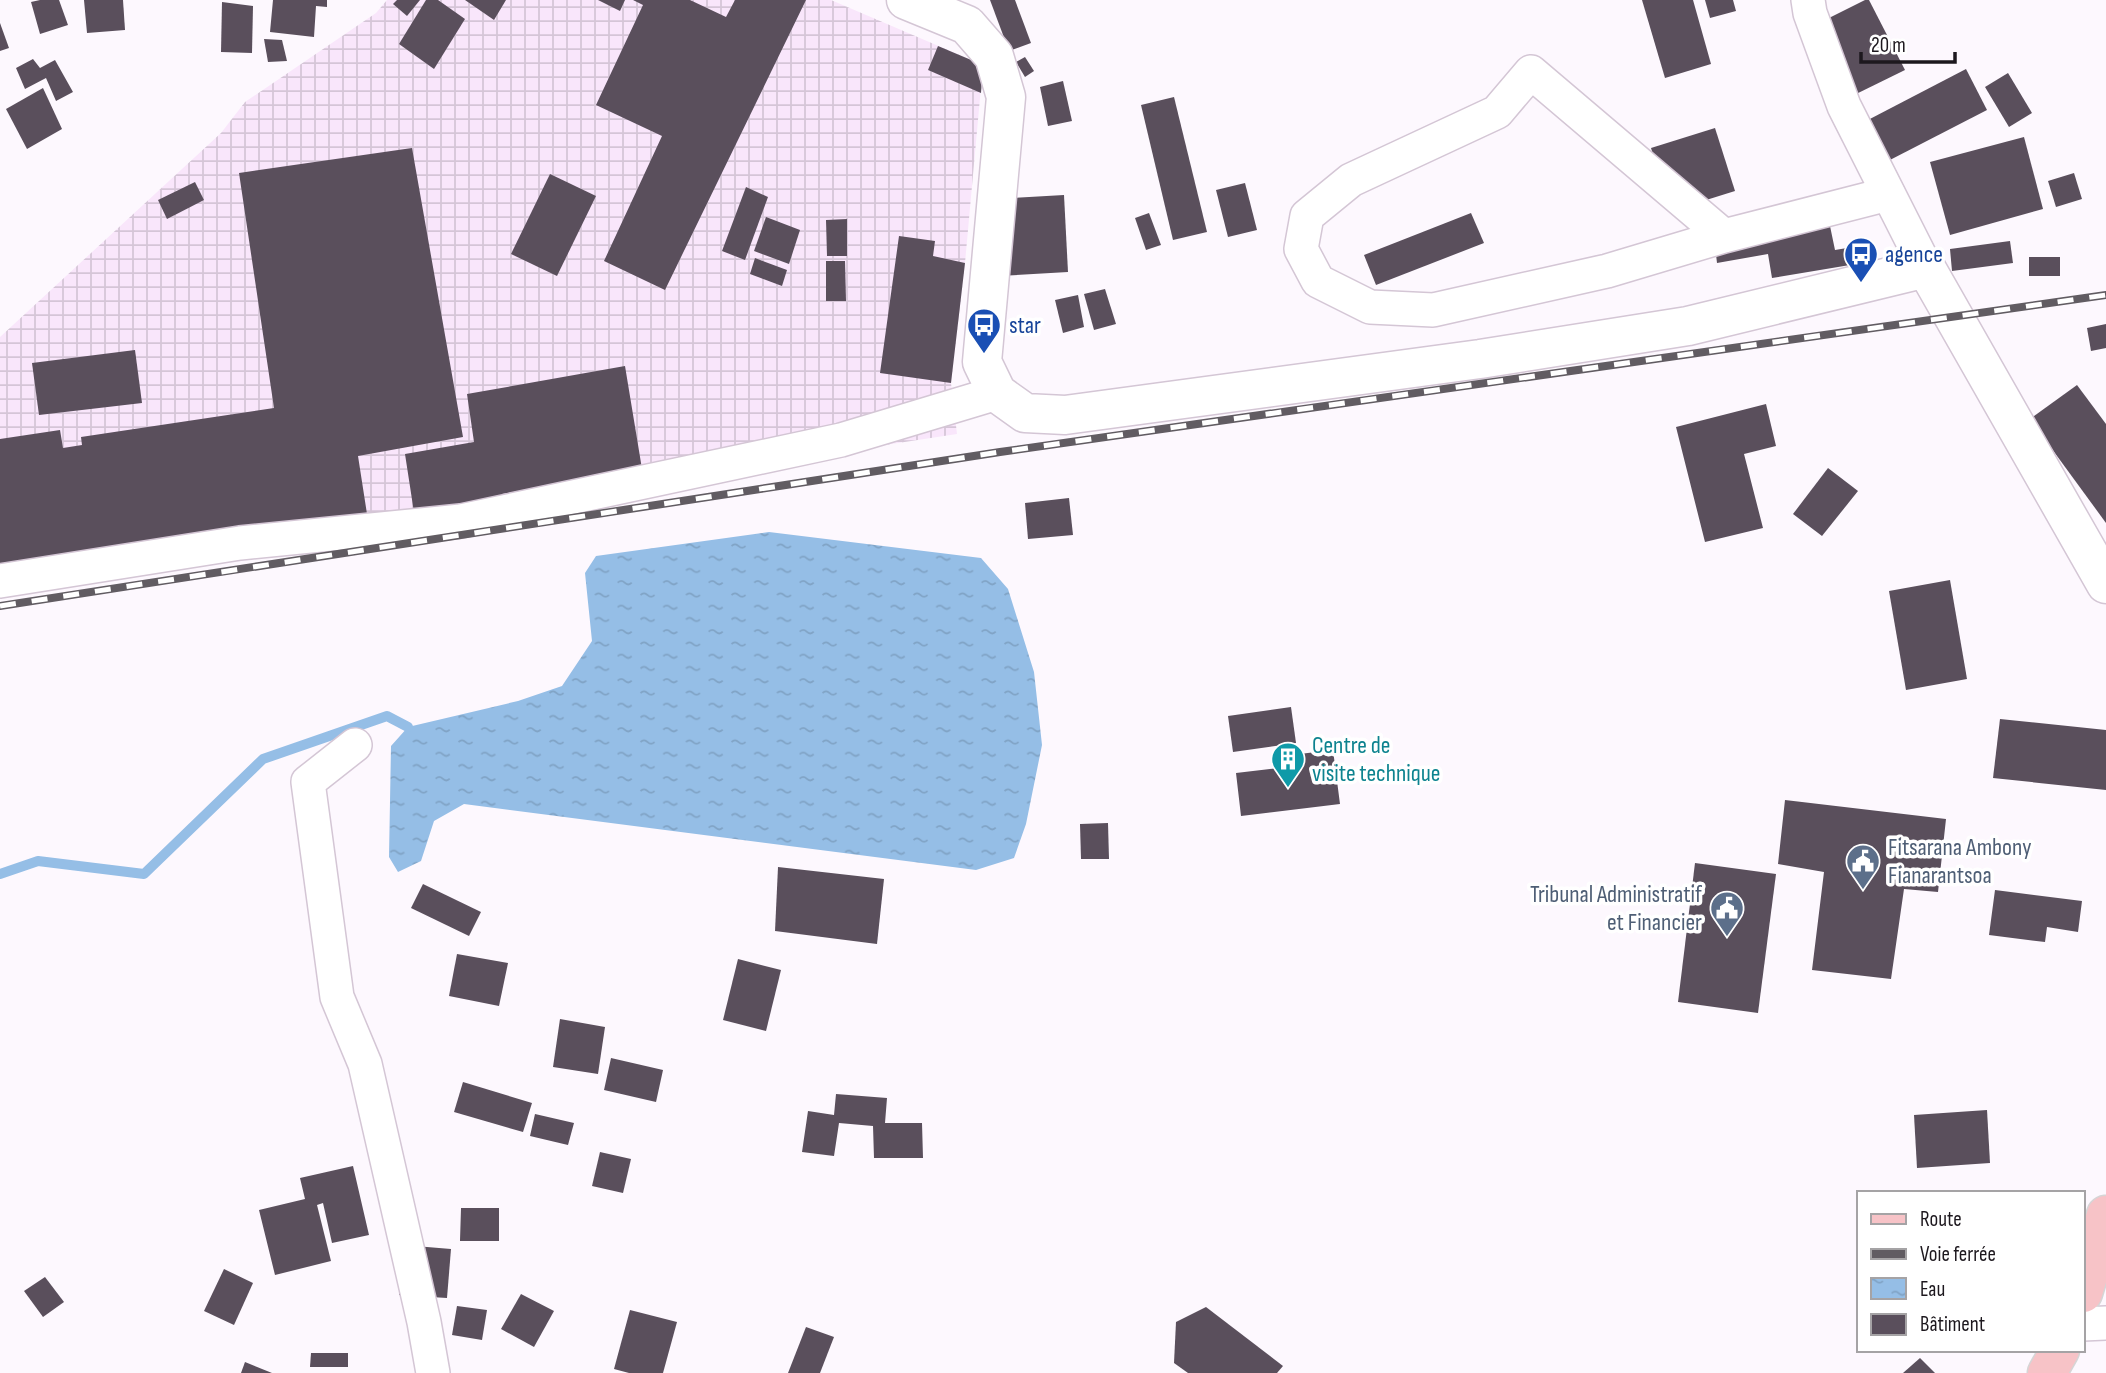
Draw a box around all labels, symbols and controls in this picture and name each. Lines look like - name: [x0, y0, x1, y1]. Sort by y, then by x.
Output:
- scale bar: [1861, 21, 1955, 65]
- text: 20 m: [1871, 33, 1906, 58]
- bus stop icon: agence: [1842, 235, 1880, 284]
- place label: agence: [1885, 240, 1943, 269]
- bus stop icon: star: [965, 306, 1003, 355]
- place label: star: [1009, 311, 1041, 340]
- place label: Centre de visite technique: [1312, 731, 1440, 788]
- building icon: Centre de visite technique: [1269, 740, 1307, 789]
- place label: Fitsarana Ambony Fianarantsoa: [1888, 833, 2031, 890]
- public building icon: Fitsarana Ambony Fianarantsoa: [1844, 842, 1882, 891]
- place label: Tribunal Administratif et Financier: [1530, 880, 1703, 937]
- public building icon: Tribunal Administratif et Financier: [1708, 889, 1746, 938]
- legend: [1857, 1191, 2085, 1352]
- text: Route: [1920, 1207, 1962, 1232]
- text: Voie ferrée: [1920, 1242, 1996, 1267]
- text: Eau: [1920, 1277, 1945, 1302]
- text: Bâtiment: [1920, 1312, 1985, 1337]

